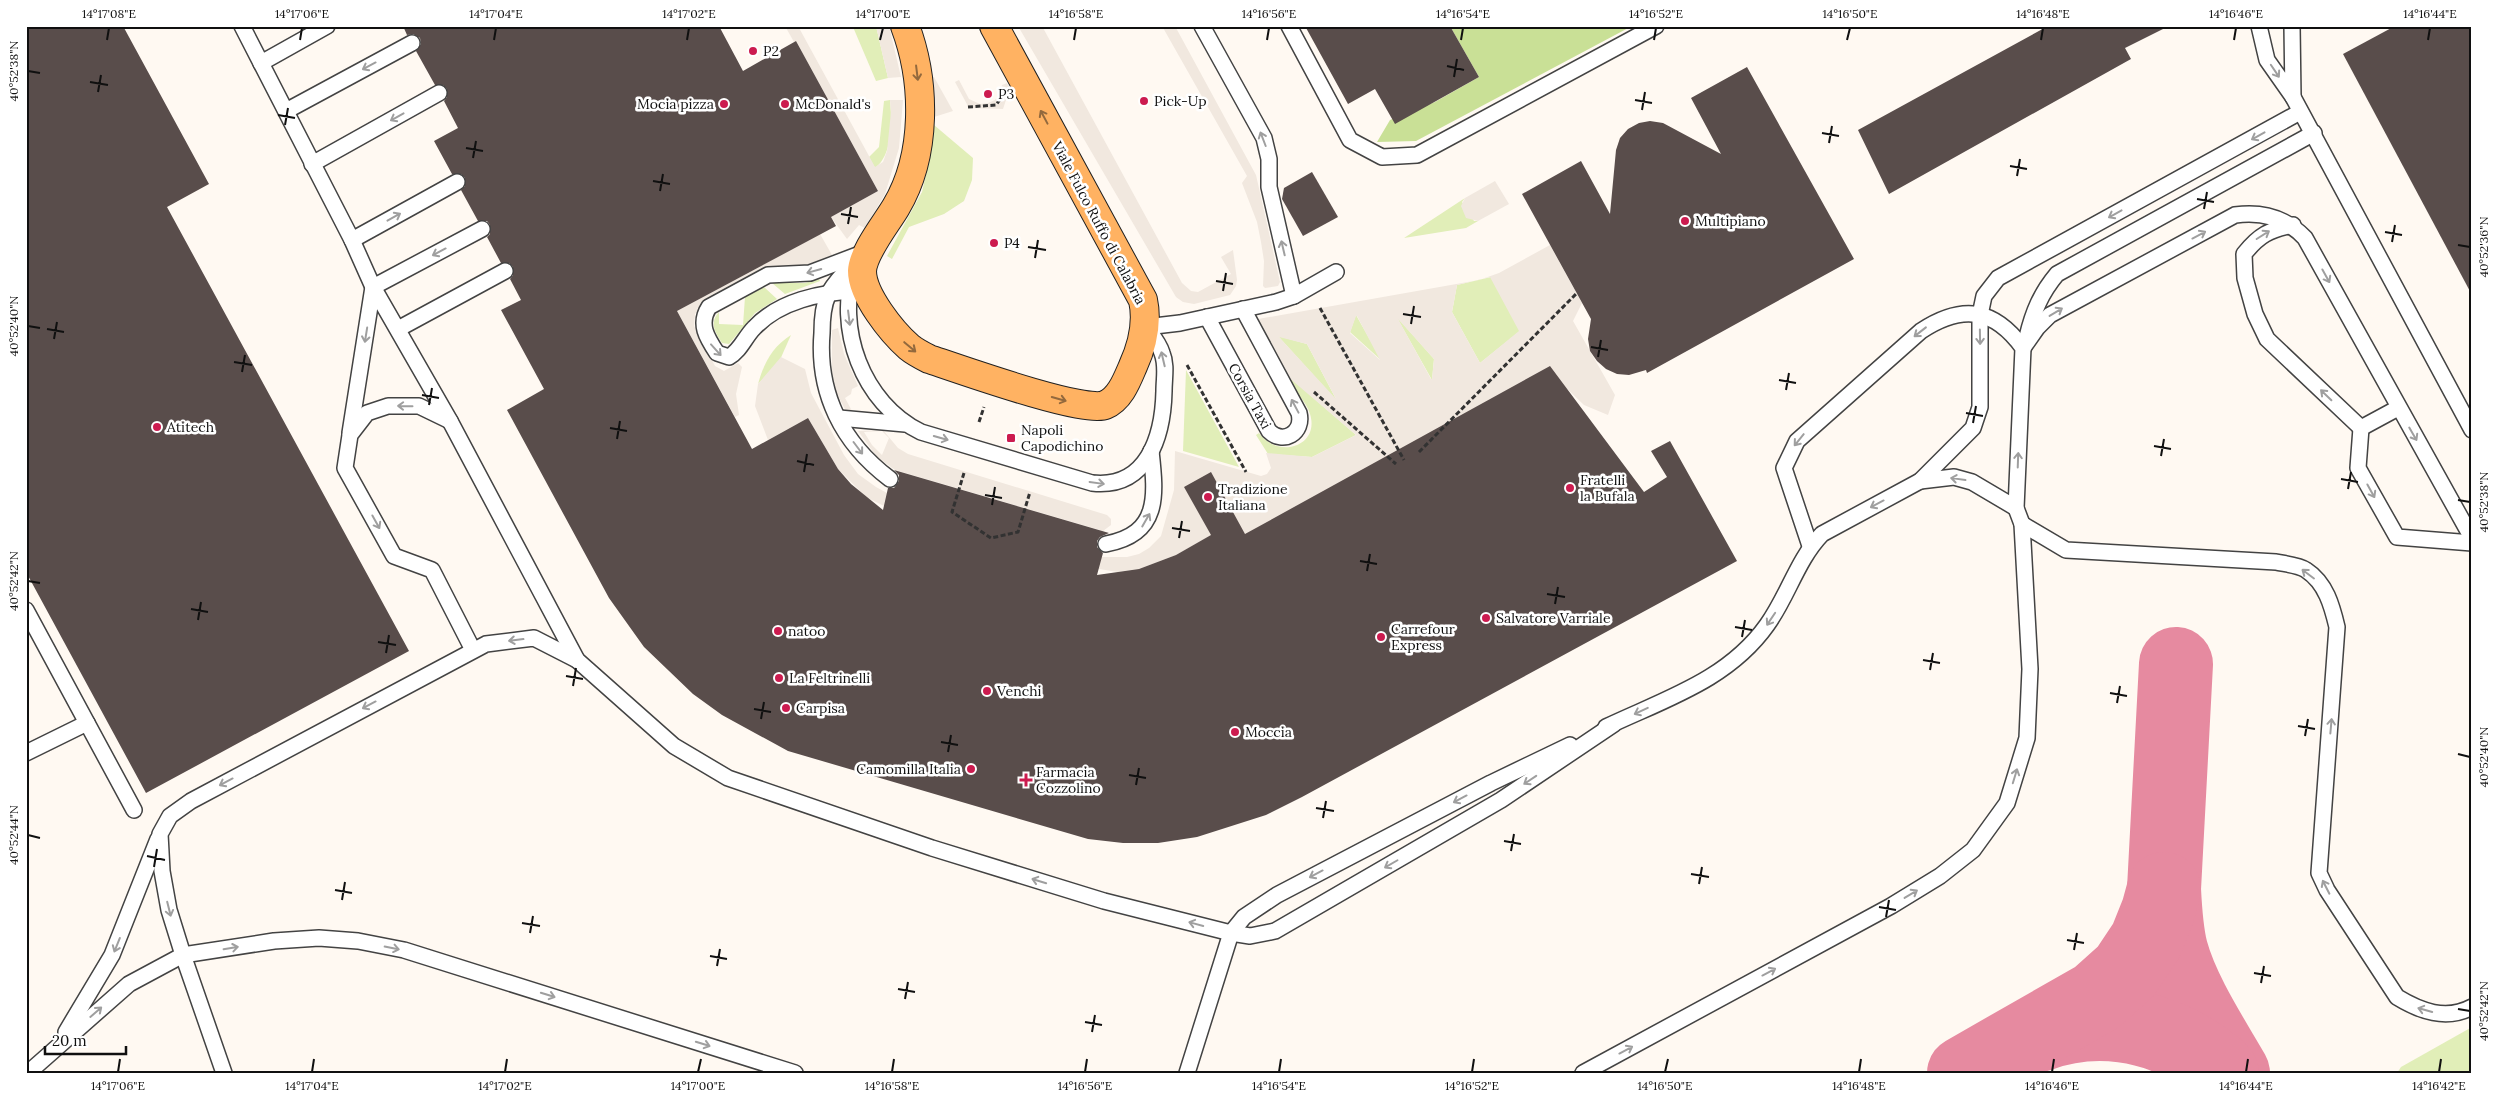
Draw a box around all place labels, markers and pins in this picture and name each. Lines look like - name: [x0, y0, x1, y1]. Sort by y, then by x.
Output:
- place label: P2: [763, 42, 779, 60]
- marker: P2: [747, 45, 759, 57]
- place label: P3: [998, 85, 1014, 103]
- marker: P3: [982, 88, 994, 100]
- place label: Pick-Up: [1154, 92, 1207, 110]
- place label: Mocia pizza: [637, 95, 714, 113]
- place label: McDonald's: [795, 95, 871, 113]
- marker: Pick-Up: [1138, 95, 1150, 107]
- marker: Mocia pizza: [718, 98, 730, 110]
- marker: McDonald's: [779, 98, 791, 110]
- place label: Multipiano: [1695, 212, 1766, 230]
- marker: Multipiano: [1679, 215, 1691, 227]
- place label: P4: [1004, 234, 1020, 252]
- marker: P4: [988, 237, 1000, 249]
- place label: Atitech: [166, 418, 214, 436]
- marker: Atitech: [151, 421, 163, 433]
- place label: Napoli Capodichino: [1021, 421, 1103, 455]
- marker: Napoli Capodichino: [1005, 432, 1017, 444]
- place label: Fratelli la Bufala: [1580, 471, 1635, 505]
- place label: Tradizione Italiana: [1218, 480, 1288, 514]
- marker: Fratelli la Bufala: [1564, 482, 1576, 494]
- marker: Tradizione Italiana: [1202, 491, 1214, 503]
- place label: Salvatore Varriale: [1496, 609, 1611, 627]
- marker: Salvatore Varriale: [1480, 612, 1492, 624]
- place label: Carrefour Express: [1391, 620, 1455, 654]
- place label: natoo: [788, 622, 825, 640]
- marker: natoo: [772, 625, 784, 637]
- marker: Carrefour Express: [1375, 631, 1387, 643]
- place label: La Feltrinelli: [789, 669, 870, 687]
- marker: La Feltrinelli: [773, 672, 785, 684]
- place label: Venchi: [996, 682, 1042, 700]
- marker: Venchi: [981, 685, 993, 697]
- place label: Carpisa: [796, 699, 845, 717]
- marker: Carpisa: [780, 702, 792, 714]
- place label: Moccia: [1245, 723, 1292, 741]
- marker: Moccia: [1229, 726, 1241, 738]
- place label: Camomilla Italia: [856, 760, 961, 778]
- marker: Camomilla Italia: [965, 763, 977, 775]
- place label: Farmacia Cozzolino: [1036, 763, 1101, 797]
- marker: Farmacia Cozzolino: [1020, 774, 1032, 786]

